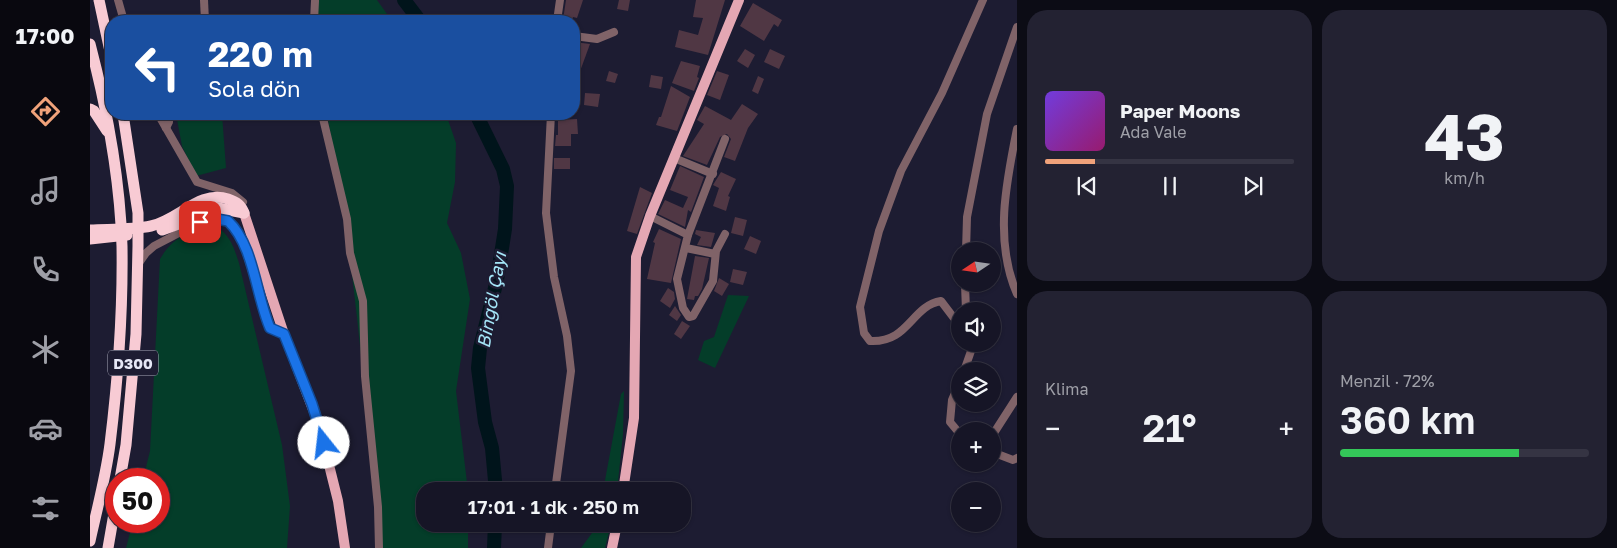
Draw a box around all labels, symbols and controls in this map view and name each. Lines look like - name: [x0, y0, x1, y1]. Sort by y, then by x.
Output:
- text: 17:00: [16, 22, 74, 49]
- text: 220 m: [208, 33, 313, 75]
- icon: left: [125, 35, 190, 100]
- text: Sola dön: [208, 75, 301, 102]
- icon: directions: [28, 94, 63, 129]
- text: 43: [1424, 96, 1505, 174]
- text: Paper Moons: [1120, 99, 1240, 122]
- text: Ada Vale: [1120, 122, 1186, 142]
- text: km/h: [1444, 168, 1485, 188]
- icon: previous: [1073, 172, 1101, 200]
- icon: pause: [1156, 172, 1184, 200]
- icon: next: [1239, 172, 1267, 200]
- icon: music: [28, 173, 63, 208]
- pin: [179, 201, 221, 243]
- icon: arrive: [186, 208, 214, 236]
- north arrow: [951, 242, 1001, 292]
- map controls: [951, 242, 1001, 532]
- water label: Bingöl Çayı: [472, 249, 510, 350]
- icon: phone: [28, 252, 63, 287]
- button: sound: [951, 302, 1001, 352]
- icon: climate: [28, 332, 63, 367]
- road number: D300: [108, 350, 158, 376]
- button: layers: [951, 362, 1001, 412]
- text: Menzil · 72%: [1340, 371, 1434, 391]
- text: Klima: [1045, 379, 1089, 399]
- text: 360 km: [1340, 397, 1476, 442]
- text: 21°: [1143, 405, 1197, 450]
- icon: car: [28, 411, 63, 446]
- text: −: [1045, 412, 1060, 445]
- text: +: [1279, 412, 1294, 445]
- position arrow: [297, 416, 349, 468]
- button: +: [951, 422, 1001, 472]
- speed limit sign: 50: [105, 468, 170, 533]
- button: −: [951, 482, 1001, 532]
- icon: filters: [28, 491, 63, 526]
- text: 17:01 · 1 dk · 250 m: [468, 495, 639, 518]

